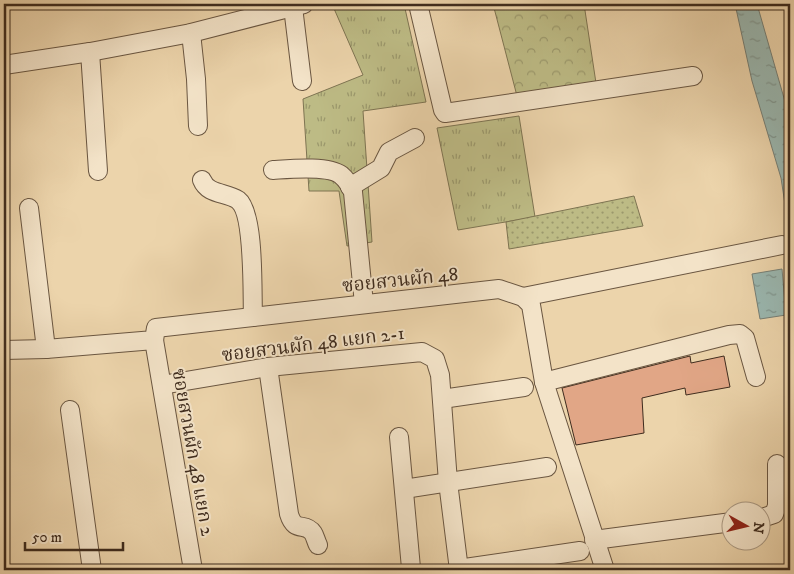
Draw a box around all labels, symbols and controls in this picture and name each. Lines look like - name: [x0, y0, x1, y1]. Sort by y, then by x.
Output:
- street label: ซอยสวนผัก 48: [341, 263, 459, 298]
- street label: ซอยสวนผัก 48 แยก 2-1: [220, 322, 406, 367]
- street label: ซอยสวนผัก 48 แยก 2: [166, 367, 219, 538]
- north arrow: [722, 502, 772, 552]
- scale bar: [25, 519, 122, 551]
- text: N: [748, 521, 768, 535]
- text: 50 m: [32, 528, 62, 547]

